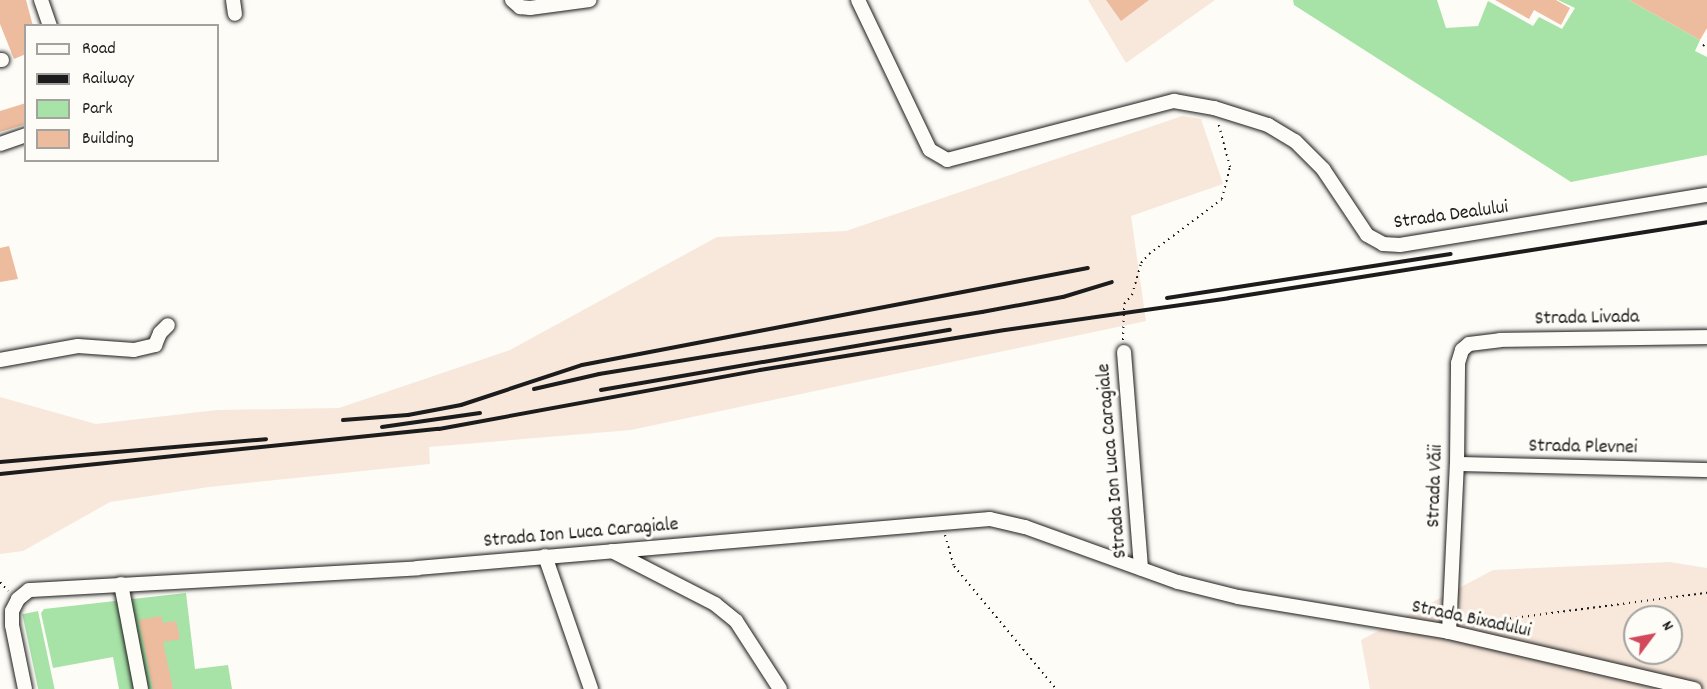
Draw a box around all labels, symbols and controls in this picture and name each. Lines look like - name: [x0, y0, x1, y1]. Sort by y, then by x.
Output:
- legend: [24, 24, 219, 162]
- text: Road: [82, 37, 116, 62]
- text: Railway: [82, 67, 134, 92]
- text: Park: [82, 97, 113, 122]
- text: Building: [82, 127, 134, 152]
- street label: Strada Dealului: [1392, 196, 1510, 236]
- street label: Strada Livada: [1534, 306, 1640, 332]
- street label: Strada Ion Luca Caragiale: [1093, 363, 1133, 559]
- street label: Strada Plevnei: [1528, 435, 1638, 461]
- street label: Strada Văii: [1423, 444, 1449, 528]
- street label: Strada Ion Luca Caragiale: [483, 514, 679, 554]
- street label: Strada Bixadului: [1409, 596, 1533, 644]
- north arrow: [1623, 605, 1683, 665]
- text: N: [1655, 617, 1679, 636]

